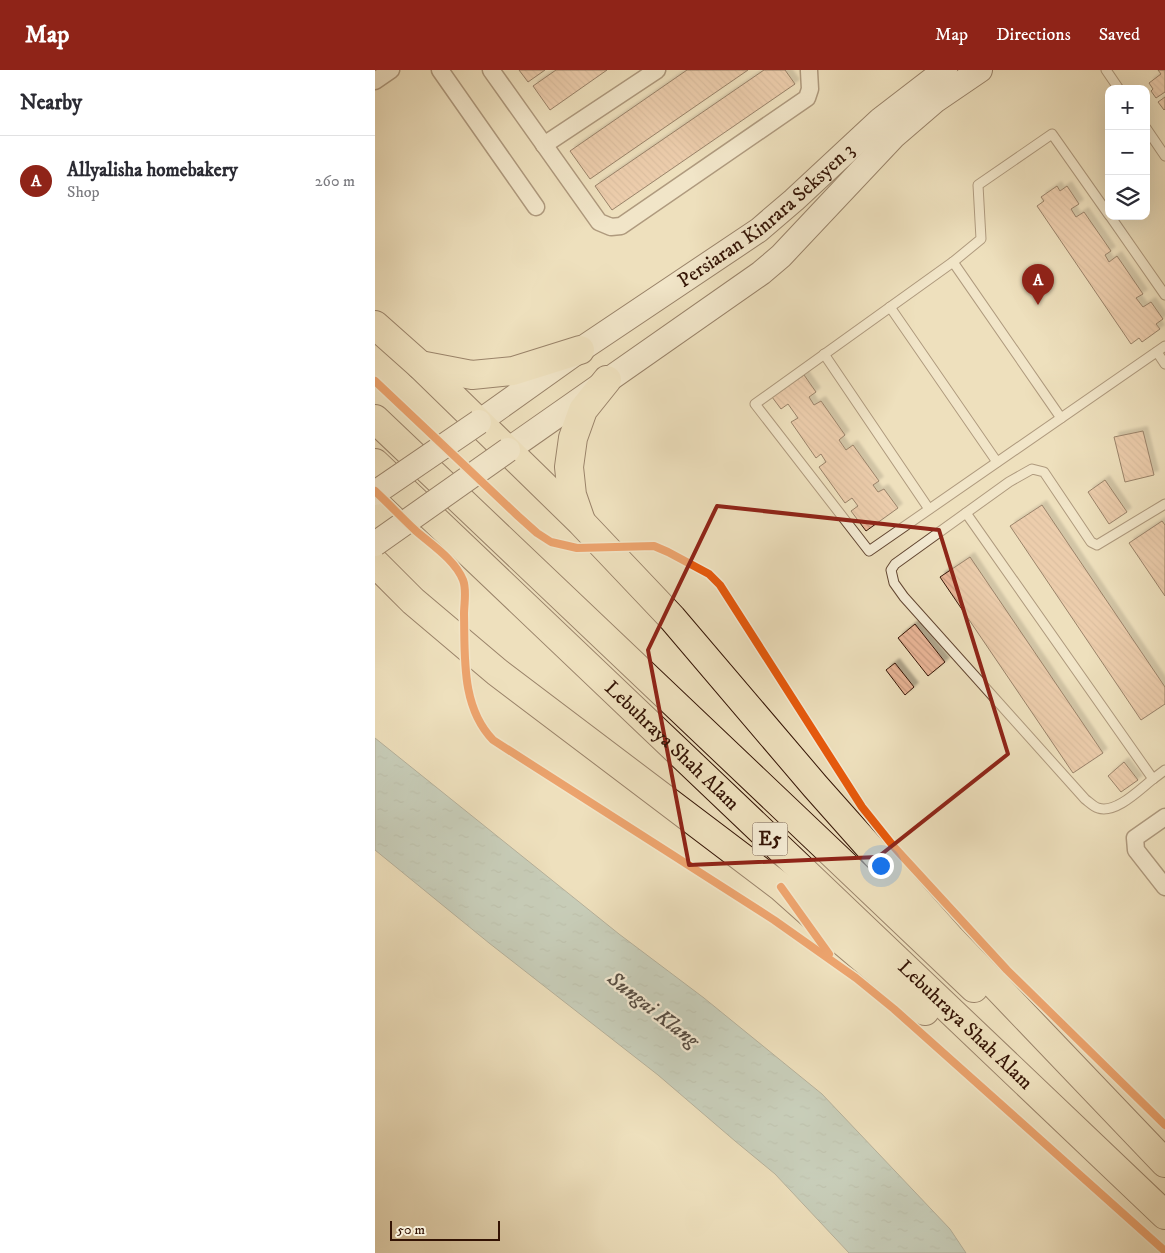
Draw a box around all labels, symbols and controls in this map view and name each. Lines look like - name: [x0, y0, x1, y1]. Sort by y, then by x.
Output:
- text: Map: [25, 20, 69, 50]
- text: Map: [935, 24, 968, 46]
- text: Directions: [996, 24, 1071, 46]
- text: Saved: [1099, 24, 1140, 46]
- map controls: [1105, 85, 1150, 220]
- button: +: [1105, 85, 1150, 130]
- text: Nearby: [20, 90, 82, 116]
- button: −: [1105, 130, 1150, 175]
- street label: Persiaran Kinrara Seksyen 3: [673, 138, 860, 293]
- text: Allyalisha homebakery: [67, 159, 238, 182]
- text: A: [31, 171, 41, 191]
- text: 260 m: [315, 171, 355, 191]
- button: layers: [1105, 175, 1150, 220]
- text: Shop: [67, 182, 100, 202]
- pin: A: [1022, 264, 1054, 305]
- street label: Lebuhraya Shah Alam: [599, 676, 745, 816]
- road number: E5: [753, 822, 787, 856]
- your location: [868, 853, 894, 879]
- street label: Lebuhraya Shah Alam: [893, 955, 1038, 1095]
- water label: Sungai Klang: [601, 966, 705, 1055]
- scale bar: [390, 1218, 500, 1241]
- text: 50 m: [397, 1221, 425, 1239]

